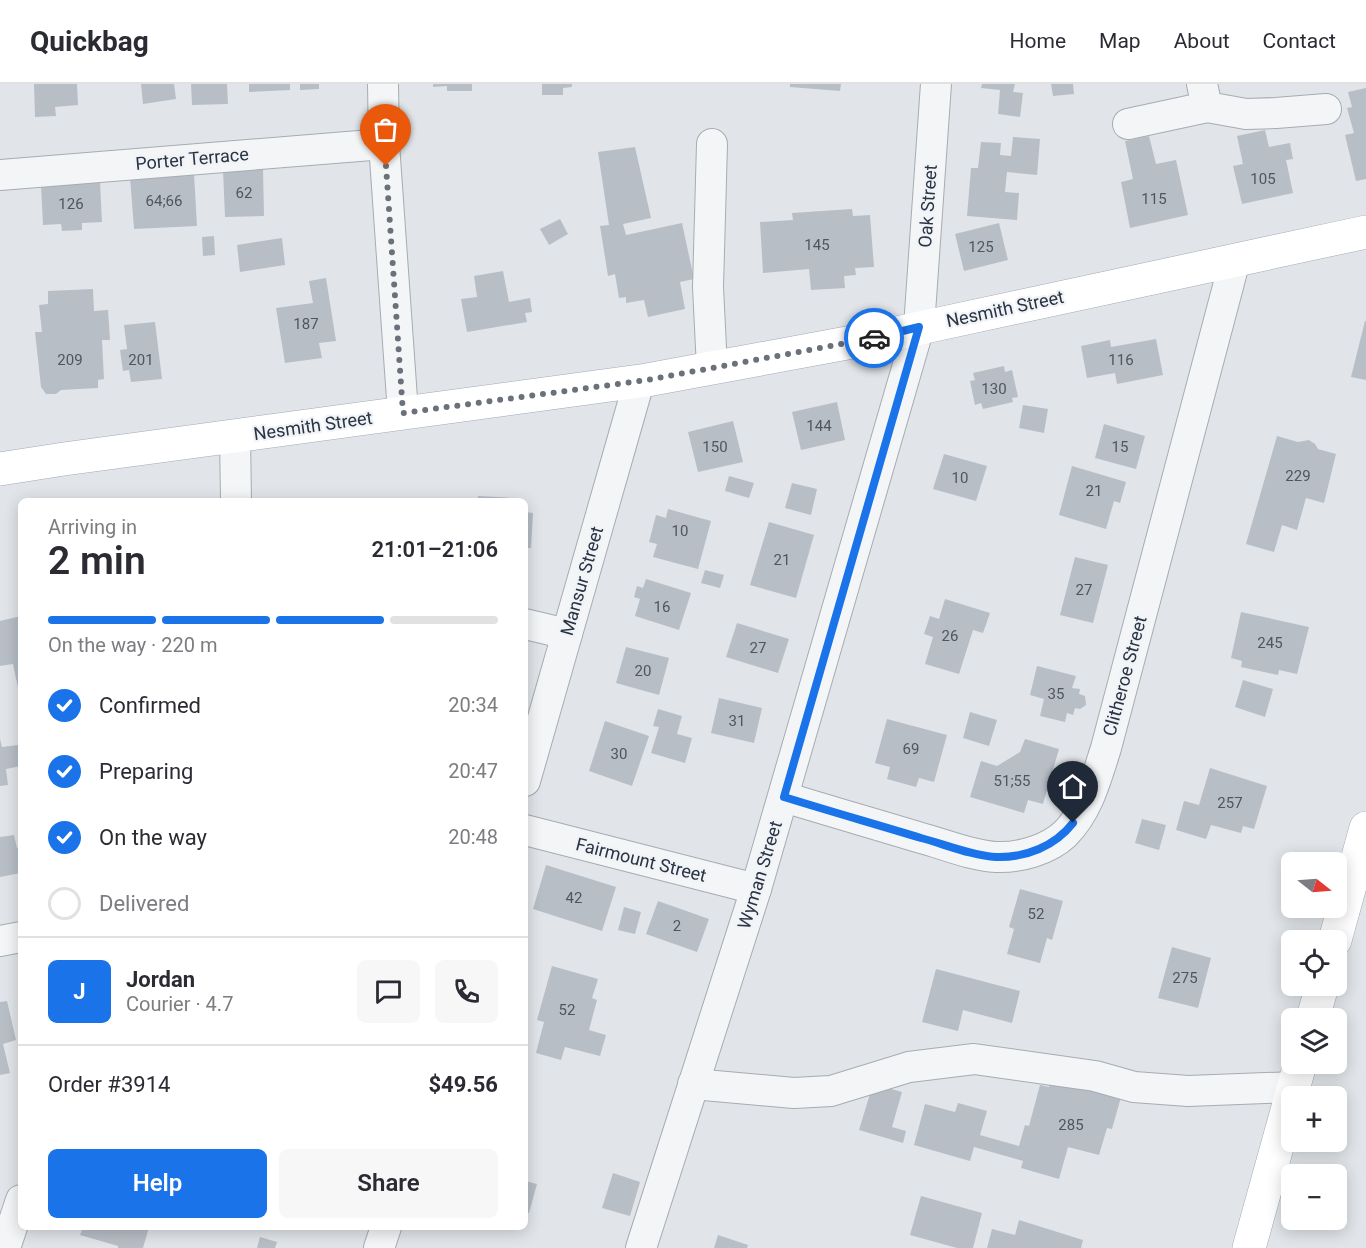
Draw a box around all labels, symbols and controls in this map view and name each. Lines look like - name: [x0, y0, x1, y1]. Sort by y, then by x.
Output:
- text: Quickbag: [30, 25, 149, 58]
- text: Home: [1010, 29, 1066, 53]
- text: Map: [1099, 29, 1141, 53]
- text: About: [1174, 29, 1230, 53]
- text: Contact: [1263, 29, 1336, 53]
- pin: [360, 104, 411, 166]
- icon: bag: [369, 113, 402, 146]
- street label: Porter Terrace: [134, 143, 250, 174]
- street label: Oak Street: [914, 164, 941, 248]
- house number: 105: [1250, 170, 1276, 188]
- house number: 62: [236, 184, 252, 202]
- house number: 115: [1141, 190, 1167, 208]
- house number: 64;66: [146, 192, 182, 210]
- house number: 126: [58, 195, 84, 213]
- house number: 145: [804, 236, 830, 254]
- house number: 125: [968, 238, 994, 256]
- street label: Nesmith Street: [944, 286, 1066, 331]
- courier: [844, 308, 904, 368]
- house number: 187: [293, 315, 319, 333]
- icon: car: [858, 322, 891, 355]
- house number: 209: [57, 351, 83, 369]
- house number: 201: [128, 351, 154, 369]
- house number: 116: [1108, 351, 1134, 369]
- house number: 130: [981, 380, 1007, 398]
- street label: Nesmith Street: [252, 407, 374, 444]
- house number: 144: [806, 417, 832, 435]
- house number: 150: [702, 438, 728, 456]
- house number: 15: [1112, 438, 1128, 456]
- house number: 229: [1285, 467, 1311, 485]
- house number: 10: [952, 469, 968, 487]
- house number: 21: [1086, 482, 1102, 500]
- text: Arriving in: [48, 515, 137, 539]
- house number: 10: [672, 522, 688, 540]
- street label: Mansur Street: [556, 524, 607, 638]
- text: 21:01–21:06: [371, 537, 498, 562]
- text: 2 min: [48, 538, 146, 584]
- house number: 21: [774, 551, 790, 569]
- house number: 27: [1076, 581, 1092, 599]
- house number: 16: [654, 598, 670, 616]
- street label: Clitheroe Street: [1098, 613, 1151, 738]
- house number: 26: [942, 627, 958, 645]
- text: On the way · 220 m: [48, 633, 217, 657]
- house number: 245: [1257, 634, 1283, 652]
- house number: 27: [750, 639, 766, 657]
- house number: 20: [635, 662, 651, 680]
- house number: 35: [1048, 685, 1064, 703]
- icon: check: [48, 689, 81, 722]
- text: Confirmed: [99, 693, 201, 718]
- text: 20:34: [448, 693, 498, 717]
- house number: 31: [729, 712, 745, 730]
- house number: 69: [903, 740, 919, 758]
- house number: 30: [611, 745, 627, 763]
- icon: check: [48, 755, 81, 788]
- text: Preparing: [99, 759, 193, 784]
- text: 20:47: [448, 759, 498, 783]
- pin: [1047, 761, 1098, 823]
- icon: home: [1056, 770, 1089, 803]
- house number: 51;55: [994, 772, 1030, 790]
- house number: 257: [1217, 794, 1243, 812]
- street label: Wyman Street: [733, 818, 786, 931]
- icon: check: [48, 821, 81, 854]
- text: On the way: [99, 825, 207, 850]
- text: 20:48: [448, 825, 498, 849]
- street label: Fairmount Street: [574, 833, 709, 886]
- north arrow: [1281, 852, 1347, 918]
- map controls: [1281, 852, 1347, 1230]
- house number: 42: [566, 889, 582, 907]
- text: Delivered: [99, 891, 189, 916]
- house number: 52: [1028, 905, 1044, 923]
- house number: 2: [673, 917, 681, 935]
- button: locate: [1281, 930, 1347, 996]
- button: chat: [357, 960, 420, 1023]
- button: phone: [435, 960, 498, 1023]
- text: Jordan: [126, 967, 195, 992]
- house number: 275: [1172, 969, 1198, 987]
- text: J: [73, 979, 86, 1004]
- text: Courier · 4.7: [126, 992, 233, 1016]
- house number: 52: [559, 1001, 575, 1019]
- button: layers: [1281, 1008, 1347, 1074]
- text: Order #3914: [48, 1072, 170, 1097]
- text: $49.56: [429, 1072, 498, 1097]
- button: +: [1281, 1086, 1347, 1152]
- house number: 285: [1058, 1116, 1084, 1134]
- button: Help: [48, 1149, 267, 1218]
- button: Share: [279, 1149, 498, 1218]
- button: −: [1281, 1164, 1347, 1230]

